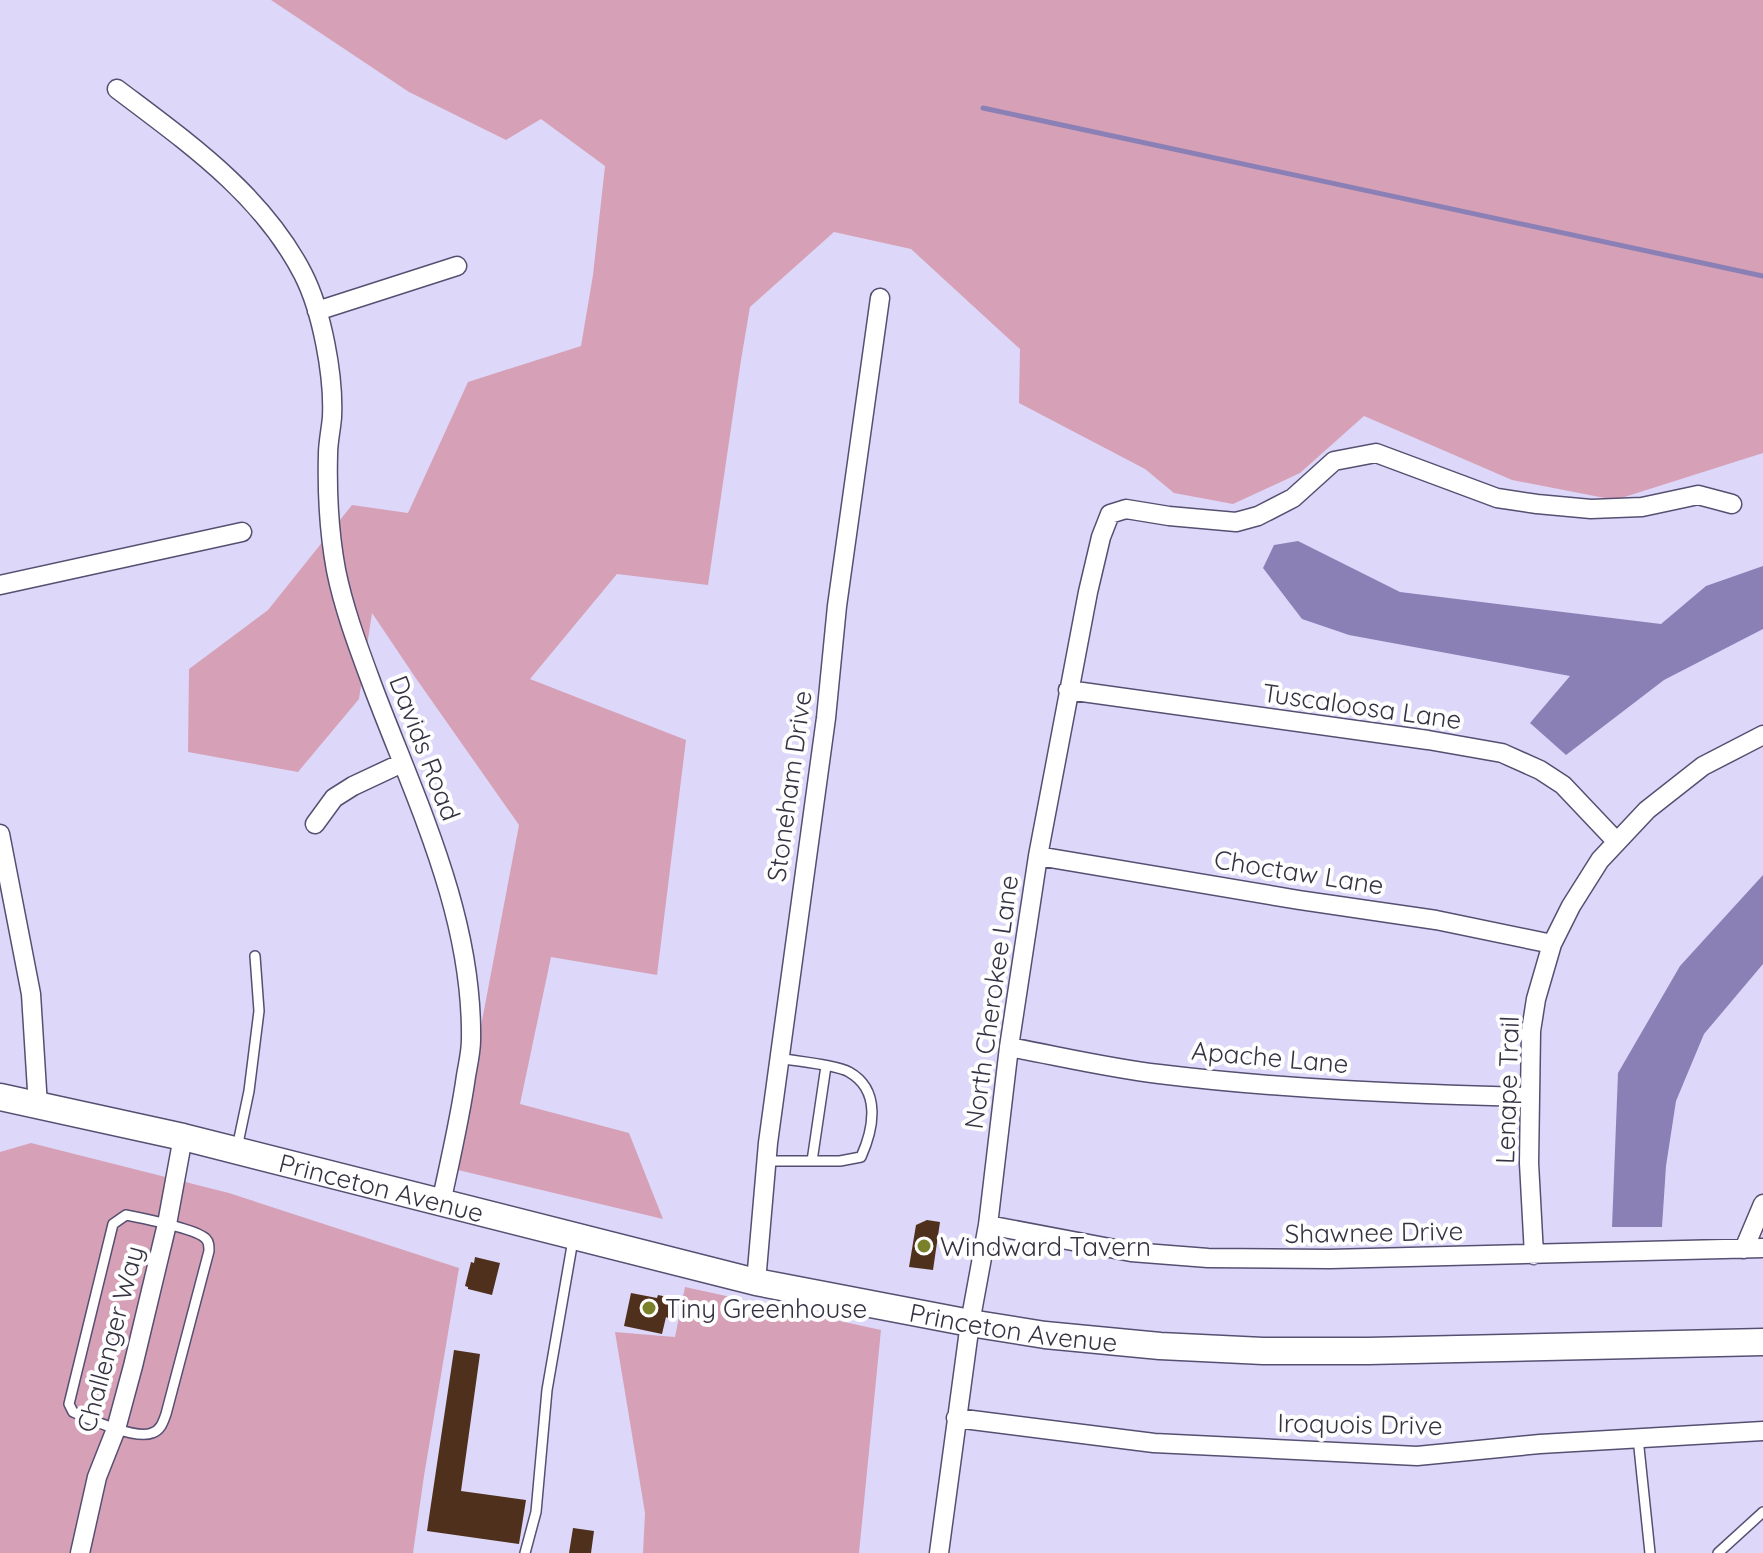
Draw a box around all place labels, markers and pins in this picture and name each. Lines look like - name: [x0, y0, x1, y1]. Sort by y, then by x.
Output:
- place label: Windward Tavern: [940, 1230, 1151, 1263]
- marker: Windward Tavern: [915, 1237, 933, 1255]
- place label: Tiny Greenhouse: [665, 1292, 867, 1325]
- marker: Tiny Greenhouse: [640, 1299, 658, 1317]

